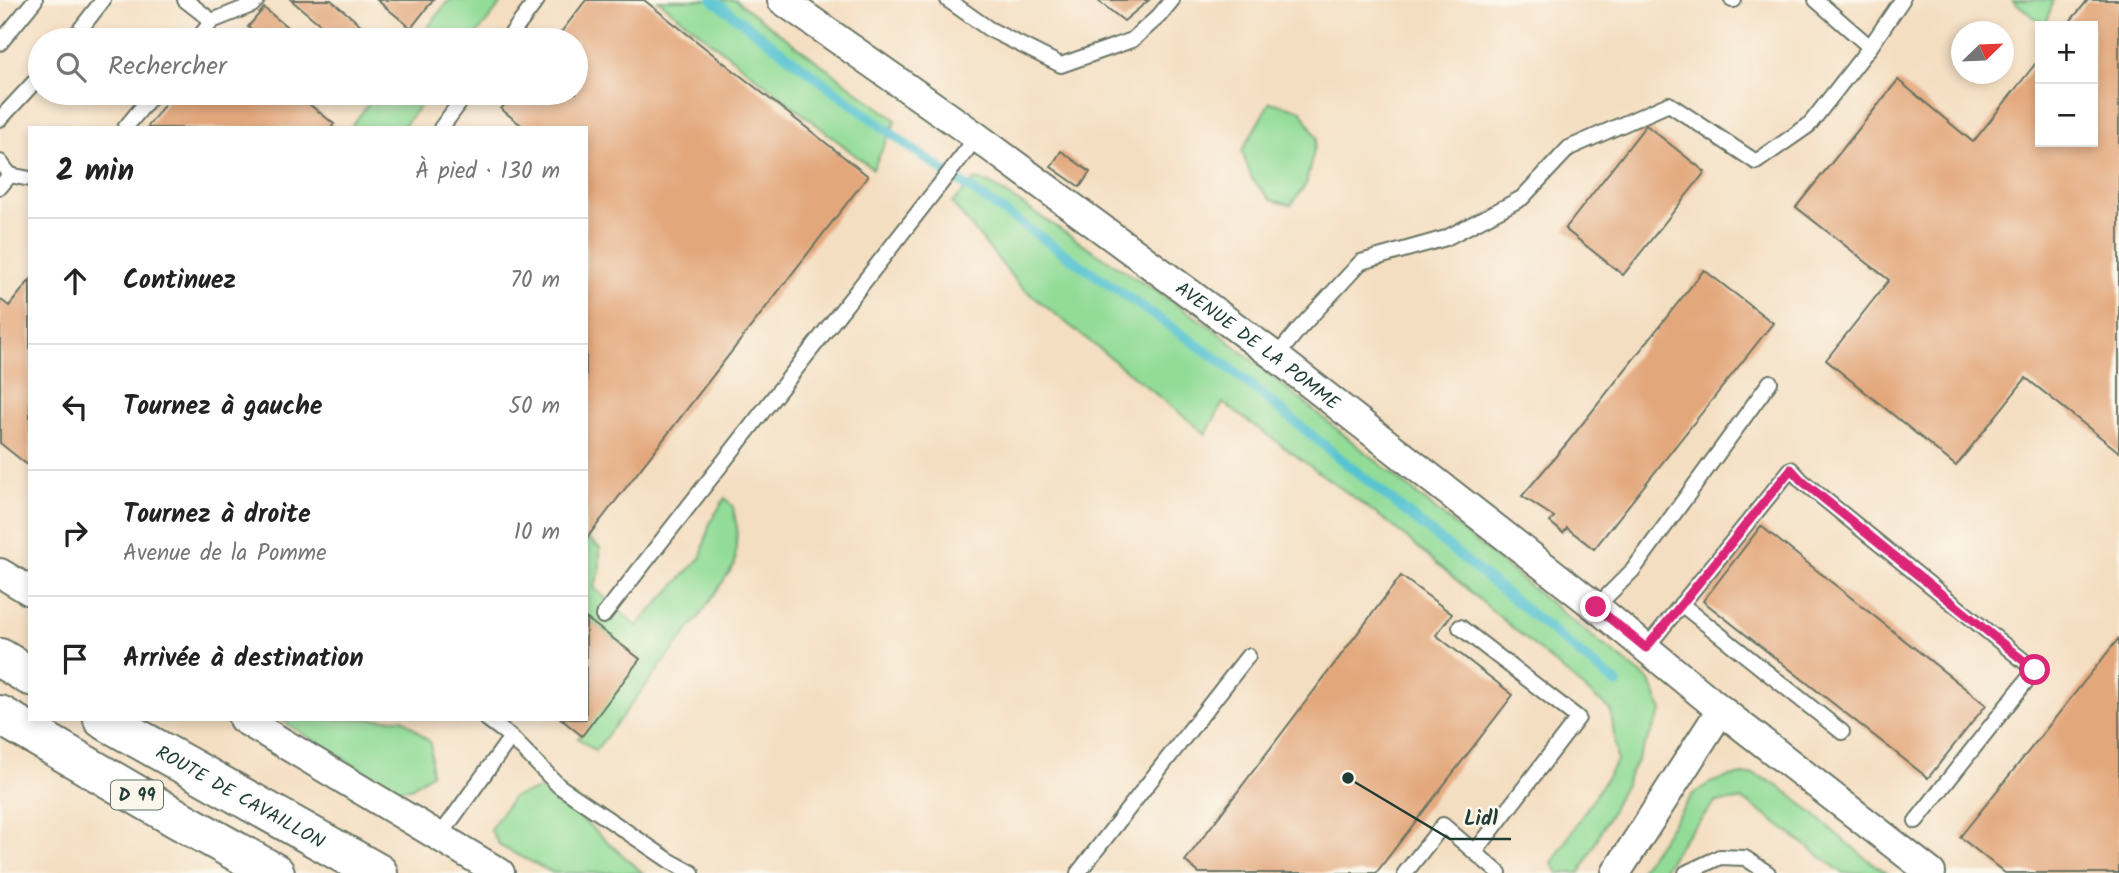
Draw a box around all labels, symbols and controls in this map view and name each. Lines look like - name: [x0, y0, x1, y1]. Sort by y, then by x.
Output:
- north arrow: [1951, 21, 2014, 84]
- map controls: [2035, 21, 2098, 147]
- button: +: [2035, 21, 2098, 84]
- search box: [28, 28, 588, 105]
- text: Rechercher: [108, 46, 227, 88]
- icon: search: [52, 48, 90, 86]
- button: −: [2035, 84, 2098, 147]
- text: 2 min: [56, 148, 134, 196]
- text: À pied · 130 m: [415, 154, 560, 190]
- text: Continuez: [123, 260, 236, 302]
- icon: ahead: [56, 262, 94, 300]
- text: 70 m: [510, 263, 560, 299]
- street label: AVENUE DE LA POMME: [1168, 275, 1346, 419]
- text: Tournez à gauche: [123, 386, 323, 428]
- icon: left: [56, 388, 94, 426]
- text: 50 m: [509, 389, 560, 425]
- text: Tournez à droite: [123, 494, 311, 536]
- icon: right: [56, 514, 94, 552]
- text: 10 m: [514, 515, 560, 551]
- text: Avenue de la Pomme: [123, 536, 327, 572]
- route end: [1580, 591, 1611, 622]
- text: Arrivée à destination: [123, 638, 364, 680]
- icon: arrive: [56, 640, 94, 678]
- route start: [2019, 654, 2050, 685]
- street label: ROUTE DE CAVAILLON: [150, 738, 330, 857]
- road number: D 99: [111, 780, 163, 810]
- callout: Lidl: [1450, 797, 1511, 839]
- text: Lidl: [1464, 803, 1498, 836]

